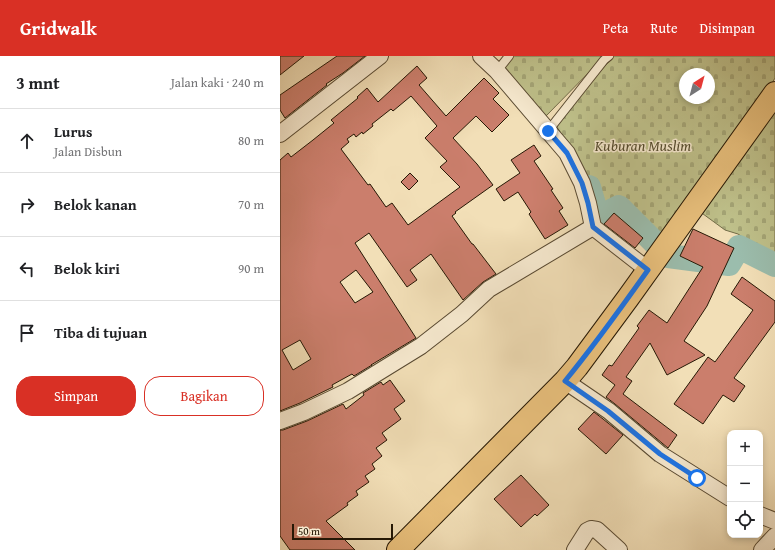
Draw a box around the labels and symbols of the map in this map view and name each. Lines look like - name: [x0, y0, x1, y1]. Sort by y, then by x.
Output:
- north arrow: [679, 68, 715, 104]
- route end: [539, 122, 557, 140]
- park label: Kuburan Muslim: [594, 135, 691, 156]
- route start: [688, 469, 706, 487]
- scale bar: [292, 522, 393, 541]

